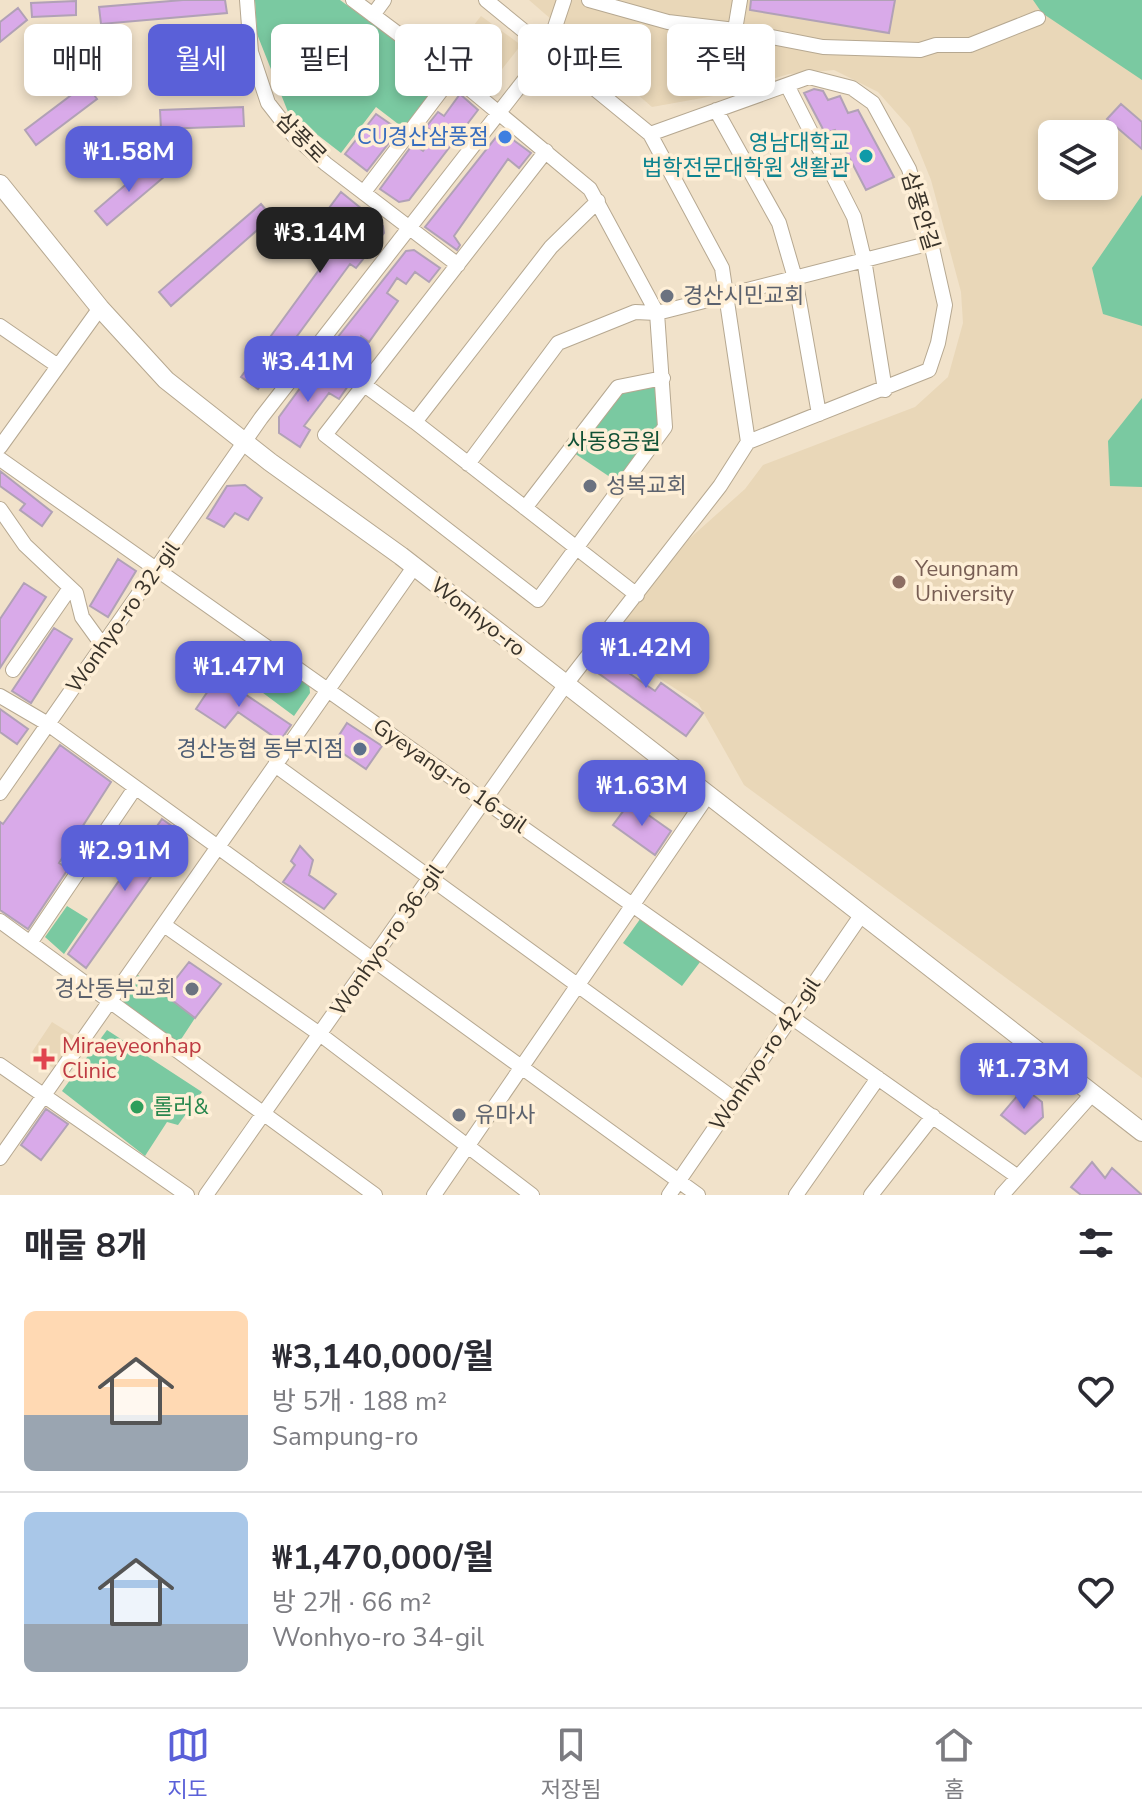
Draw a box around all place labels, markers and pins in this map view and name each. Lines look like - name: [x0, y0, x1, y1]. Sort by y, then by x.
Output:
- place label: CU경산삼풍점: [357, 122, 489, 152]
- pin: ₩1.58M: [64, 126, 194, 194]
- marker: CU경산삼풍점: [496, 128, 514, 146]
- place label: 영남대학교 법학전문대학원 생활관: [642, 128, 850, 183]
- marker: 영남대학교 법학전문대학원 생활관: [857, 147, 875, 165]
- pin: ₩3.14M: [255, 207, 385, 275]
- place label: 경산시민교회: [683, 281, 804, 311]
- marker: 경산시민교회: [658, 287, 676, 305]
- pin: ₩3.41M: [243, 336, 373, 404]
- place label: 성복교회: [606, 471, 687, 501]
- marker: 성복교회: [581, 477, 599, 495]
- place label: Yeungnam University: [914, 554, 1019, 609]
- marker: Yeungnam University: [890, 573, 908, 591]
- pin: ₩1.42M: [581, 622, 711, 690]
- pin: ₩1.47M: [174, 641, 304, 709]
- place label: 경산농협 동부지점: [176, 734, 344, 764]
- marker: 경산농협 동부지점: [351, 740, 369, 758]
- pin: ₩1.63M: [577, 760, 707, 828]
- pin: ₩2.91M: [60, 825, 190, 893]
- place label: 경산동부교회: [55, 974, 176, 1004]
- marker: 경산동부교회: [183, 980, 201, 998]
- place label: Miraeyeonhap Clinic: [62, 1031, 201, 1086]
- pin: ₩1.73M: [959, 1043, 1089, 1111]
- marker: Miraeyeonhap Clinic: [33, 1048, 55, 1070]
- place label: 롤러&: [153, 1092, 209, 1122]
- marker: 롤러&: [128, 1098, 146, 1116]
- place label: 유마사: [475, 1100, 536, 1130]
- marker: 유마사: [450, 1106, 468, 1124]

